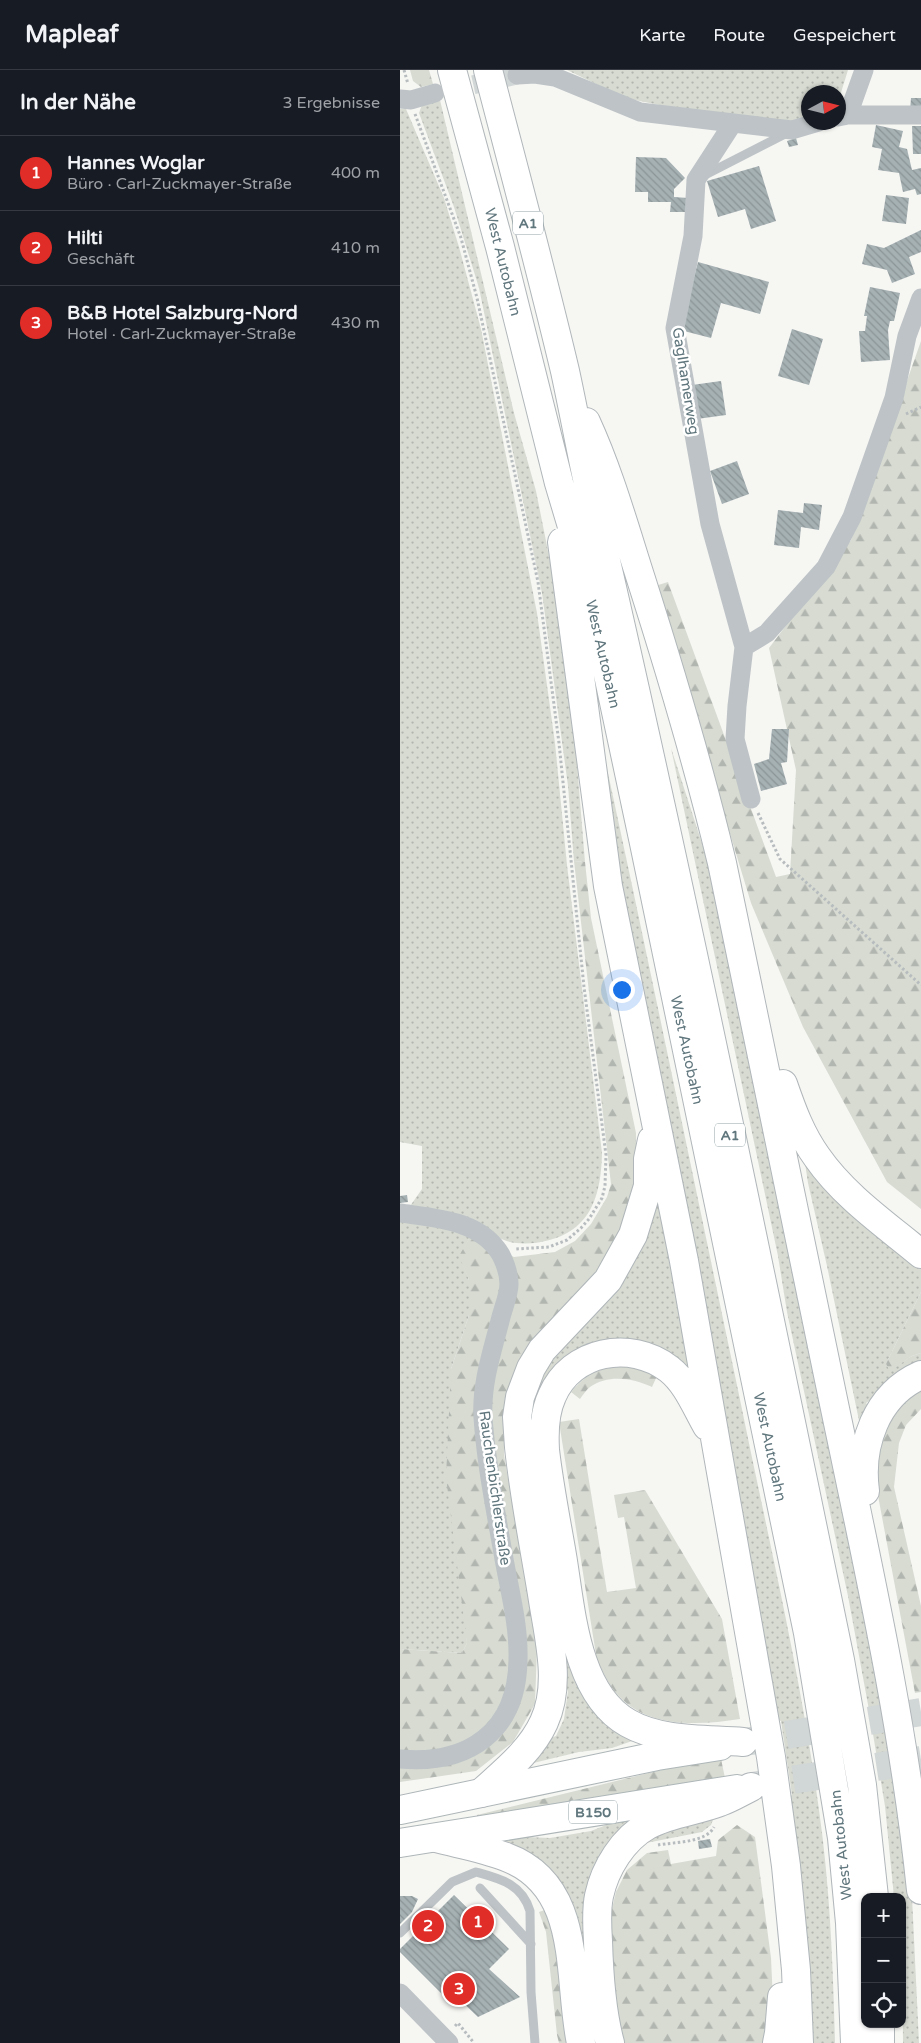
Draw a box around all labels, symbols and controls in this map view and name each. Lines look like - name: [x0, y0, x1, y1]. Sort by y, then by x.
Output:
- text: Mapleaf: [25, 20, 119, 49]
- text: Karte: [639, 24, 685, 46]
- text: Route: [713, 24, 765, 46]
- text: Gespeichert: [793, 24, 896, 46]
- north arrow: [801, 85, 846, 130]
- text: In der Nähe: [20, 90, 136, 115]
- text: 3 Ergebnisse: [282, 93, 380, 113]
- text: Hannes Woglar: [67, 152, 205, 174]
- text: 1: [31, 163, 41, 183]
- text: 400 m: [331, 163, 380, 183]
- text: Büro · Carl-Zuckmayer-Straße: [67, 174, 292, 194]
- street label: West Autobahn: [481, 206, 525, 318]
- road number: A1: [513, 212, 543, 234]
- text: Hilti: [67, 227, 103, 249]
- text: 2: [31, 238, 41, 258]
- text: 410 m: [331, 238, 380, 258]
- text: Geschäft: [67, 249, 135, 269]
- text: B&B Hotel Salzburg-Nord: [67, 302, 298, 324]
- text: 3: [31, 313, 41, 333]
- text: 430 m: [331, 313, 380, 333]
- text: Hotel · Carl-Zuckmayer-Straße: [67, 324, 296, 344]
- street label: Gaglhamerweg: [669, 326, 703, 436]
- street label: West Autobahn: [582, 598, 624, 710]
- your location: [609, 977, 635, 1003]
- street label: West Autobahn: [667, 994, 707, 1106]
- road number: A1: [715, 1124, 745, 1146]
- street label: West Autobahn: [750, 1391, 790, 1503]
- street label: Rauchenbichlerstraße: [475, 1410, 515, 1566]
- street label: West Autobahn: [826, 1789, 856, 1901]
- road number: B150: [569, 1800, 617, 1824]
- map controls: [861, 1893, 906, 2028]
- button: +: [861, 1893, 906, 1938]
- pin: 1: [462, 1903, 494, 1941]
- pin: 2: [412, 1907, 444, 1945]
- button: −: [861, 1938, 906, 1983]
- pin: 3: [443, 1970, 475, 2008]
- button: locate: [861, 1983, 906, 2028]

